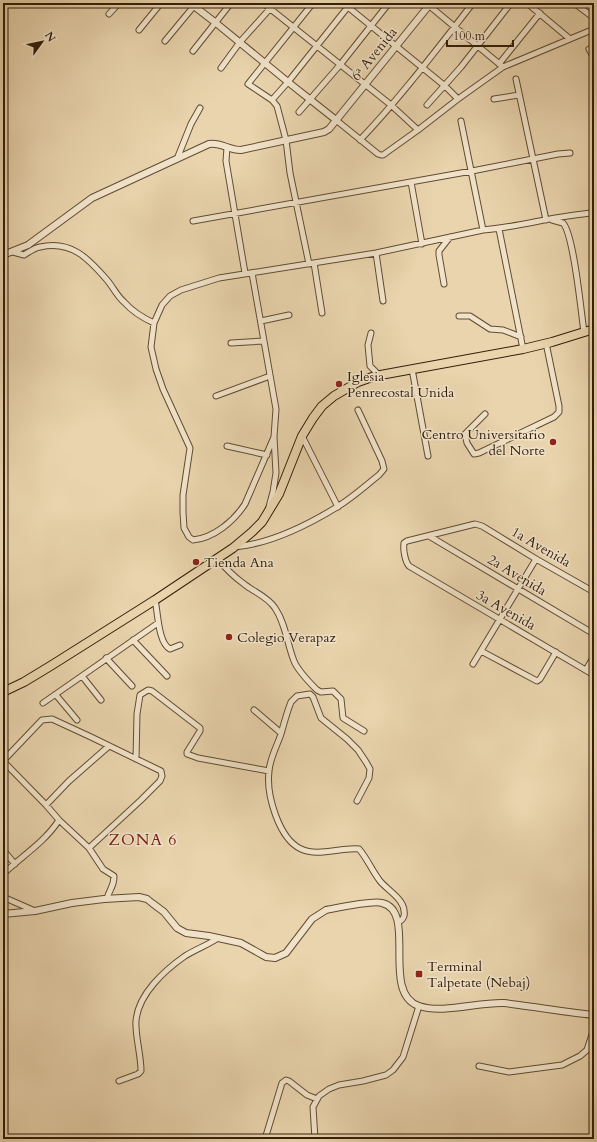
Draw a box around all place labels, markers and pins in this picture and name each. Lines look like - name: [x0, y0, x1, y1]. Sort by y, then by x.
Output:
- place label: Iglesia Penrecostal Unida: [347, 367, 454, 402]
- marker: Iglesia Penrecostal Unida: [334, 379, 344, 389]
- place label: Centro Universitario del Norte: [422, 425, 545, 460]
- marker: Centro Universitario del Norte: [548, 437, 558, 447]
- place label: Tienda Ana: [204, 553, 274, 572]
- marker: Tienda Ana: [191, 557, 201, 567]
- place label: Colegio Verapaz: [237, 628, 337, 647]
- marker: Colegio Verapaz: [224, 632, 234, 642]
- place label: Terminal Talpetate (Nebaj): [427, 957, 530, 992]
- marker: Terminal Talpetate (Nebaj): [414, 969, 424, 979]

